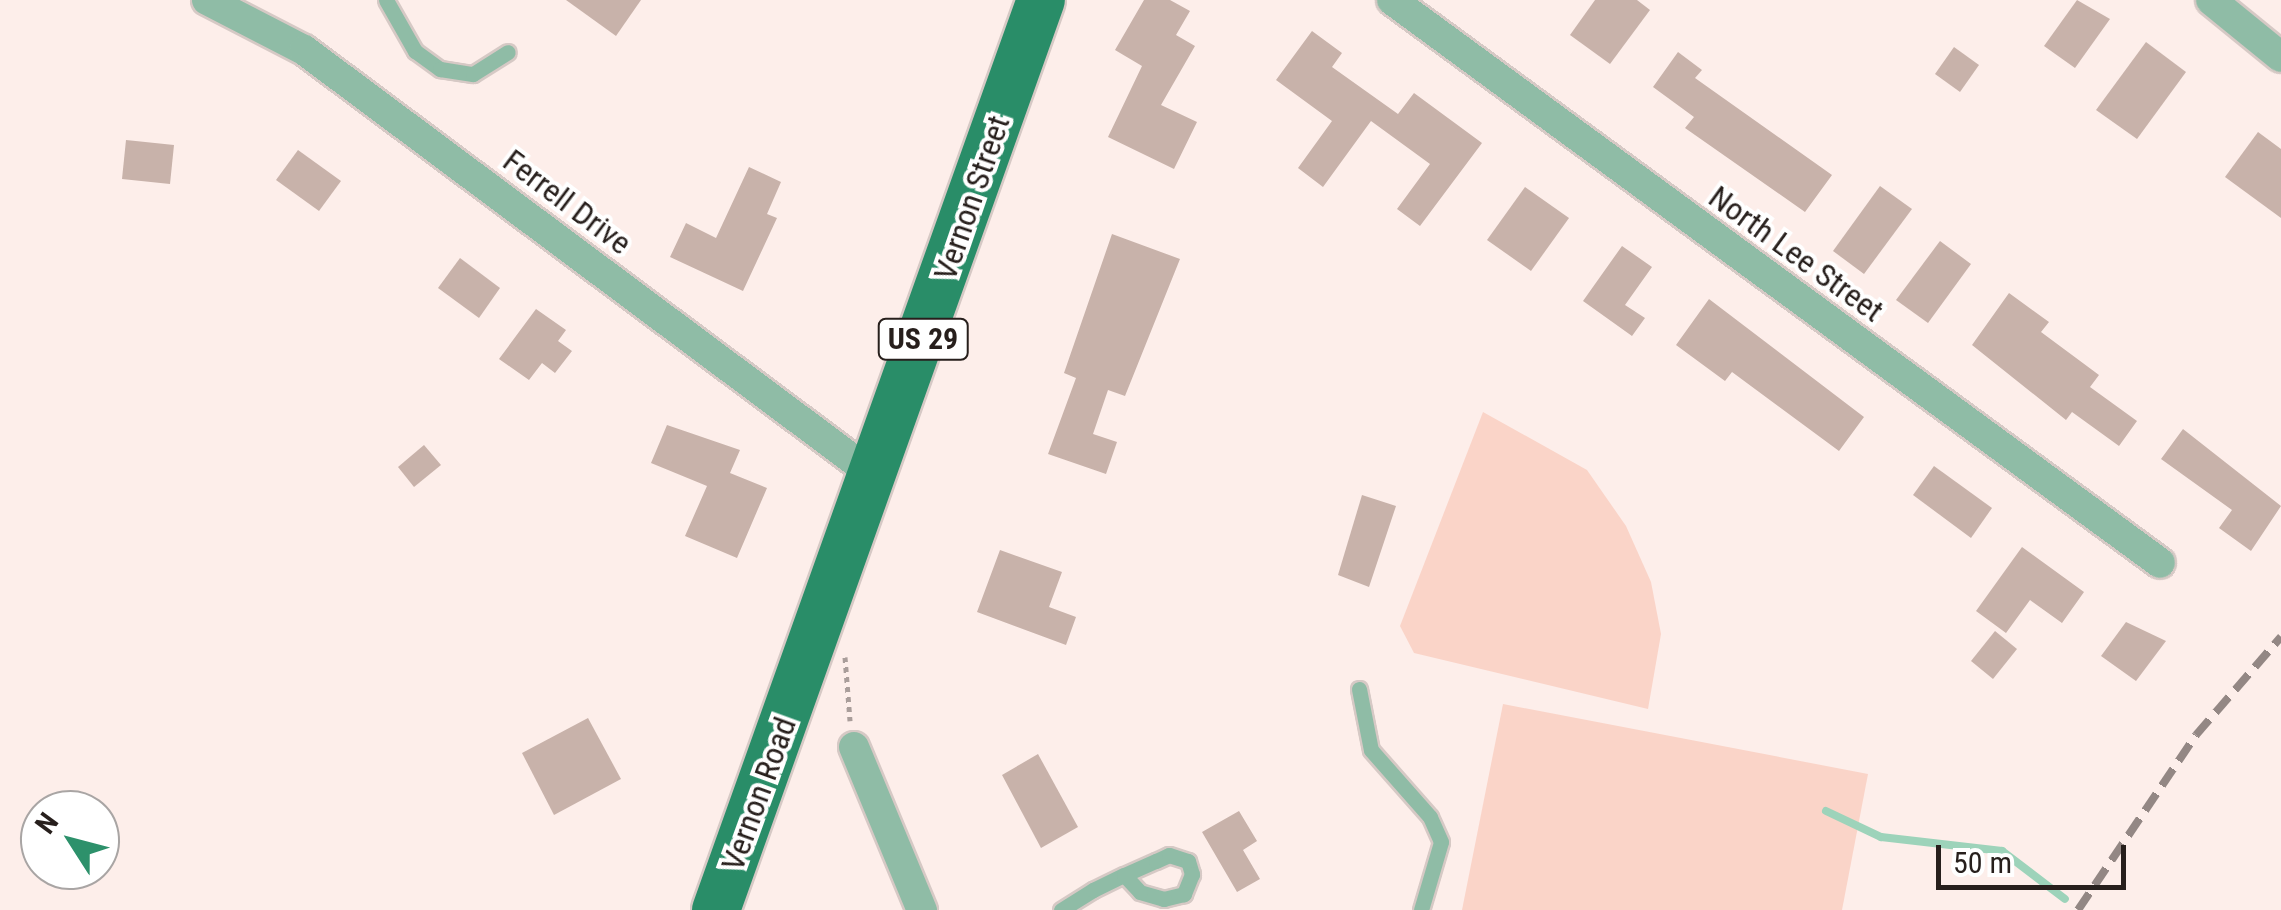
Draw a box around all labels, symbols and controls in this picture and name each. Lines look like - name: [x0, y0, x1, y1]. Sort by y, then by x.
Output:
- street label: Vernon Street: [926, 111, 1018, 285]
- street label: Ferrell Drive: [495, 141, 639, 263]
- street label: North Lee Street: [1701, 178, 1891, 330]
- road number: US 29: [876, 314, 970, 364]
- street label: Vernon Road: [713, 712, 805, 876]
- north arrow: [20, 790, 120, 890]
- text: N: [29, 807, 65, 840]
- scale bar: [1941, 825, 2131, 887]
- text: 50 m: [1953, 845, 2012, 880]

